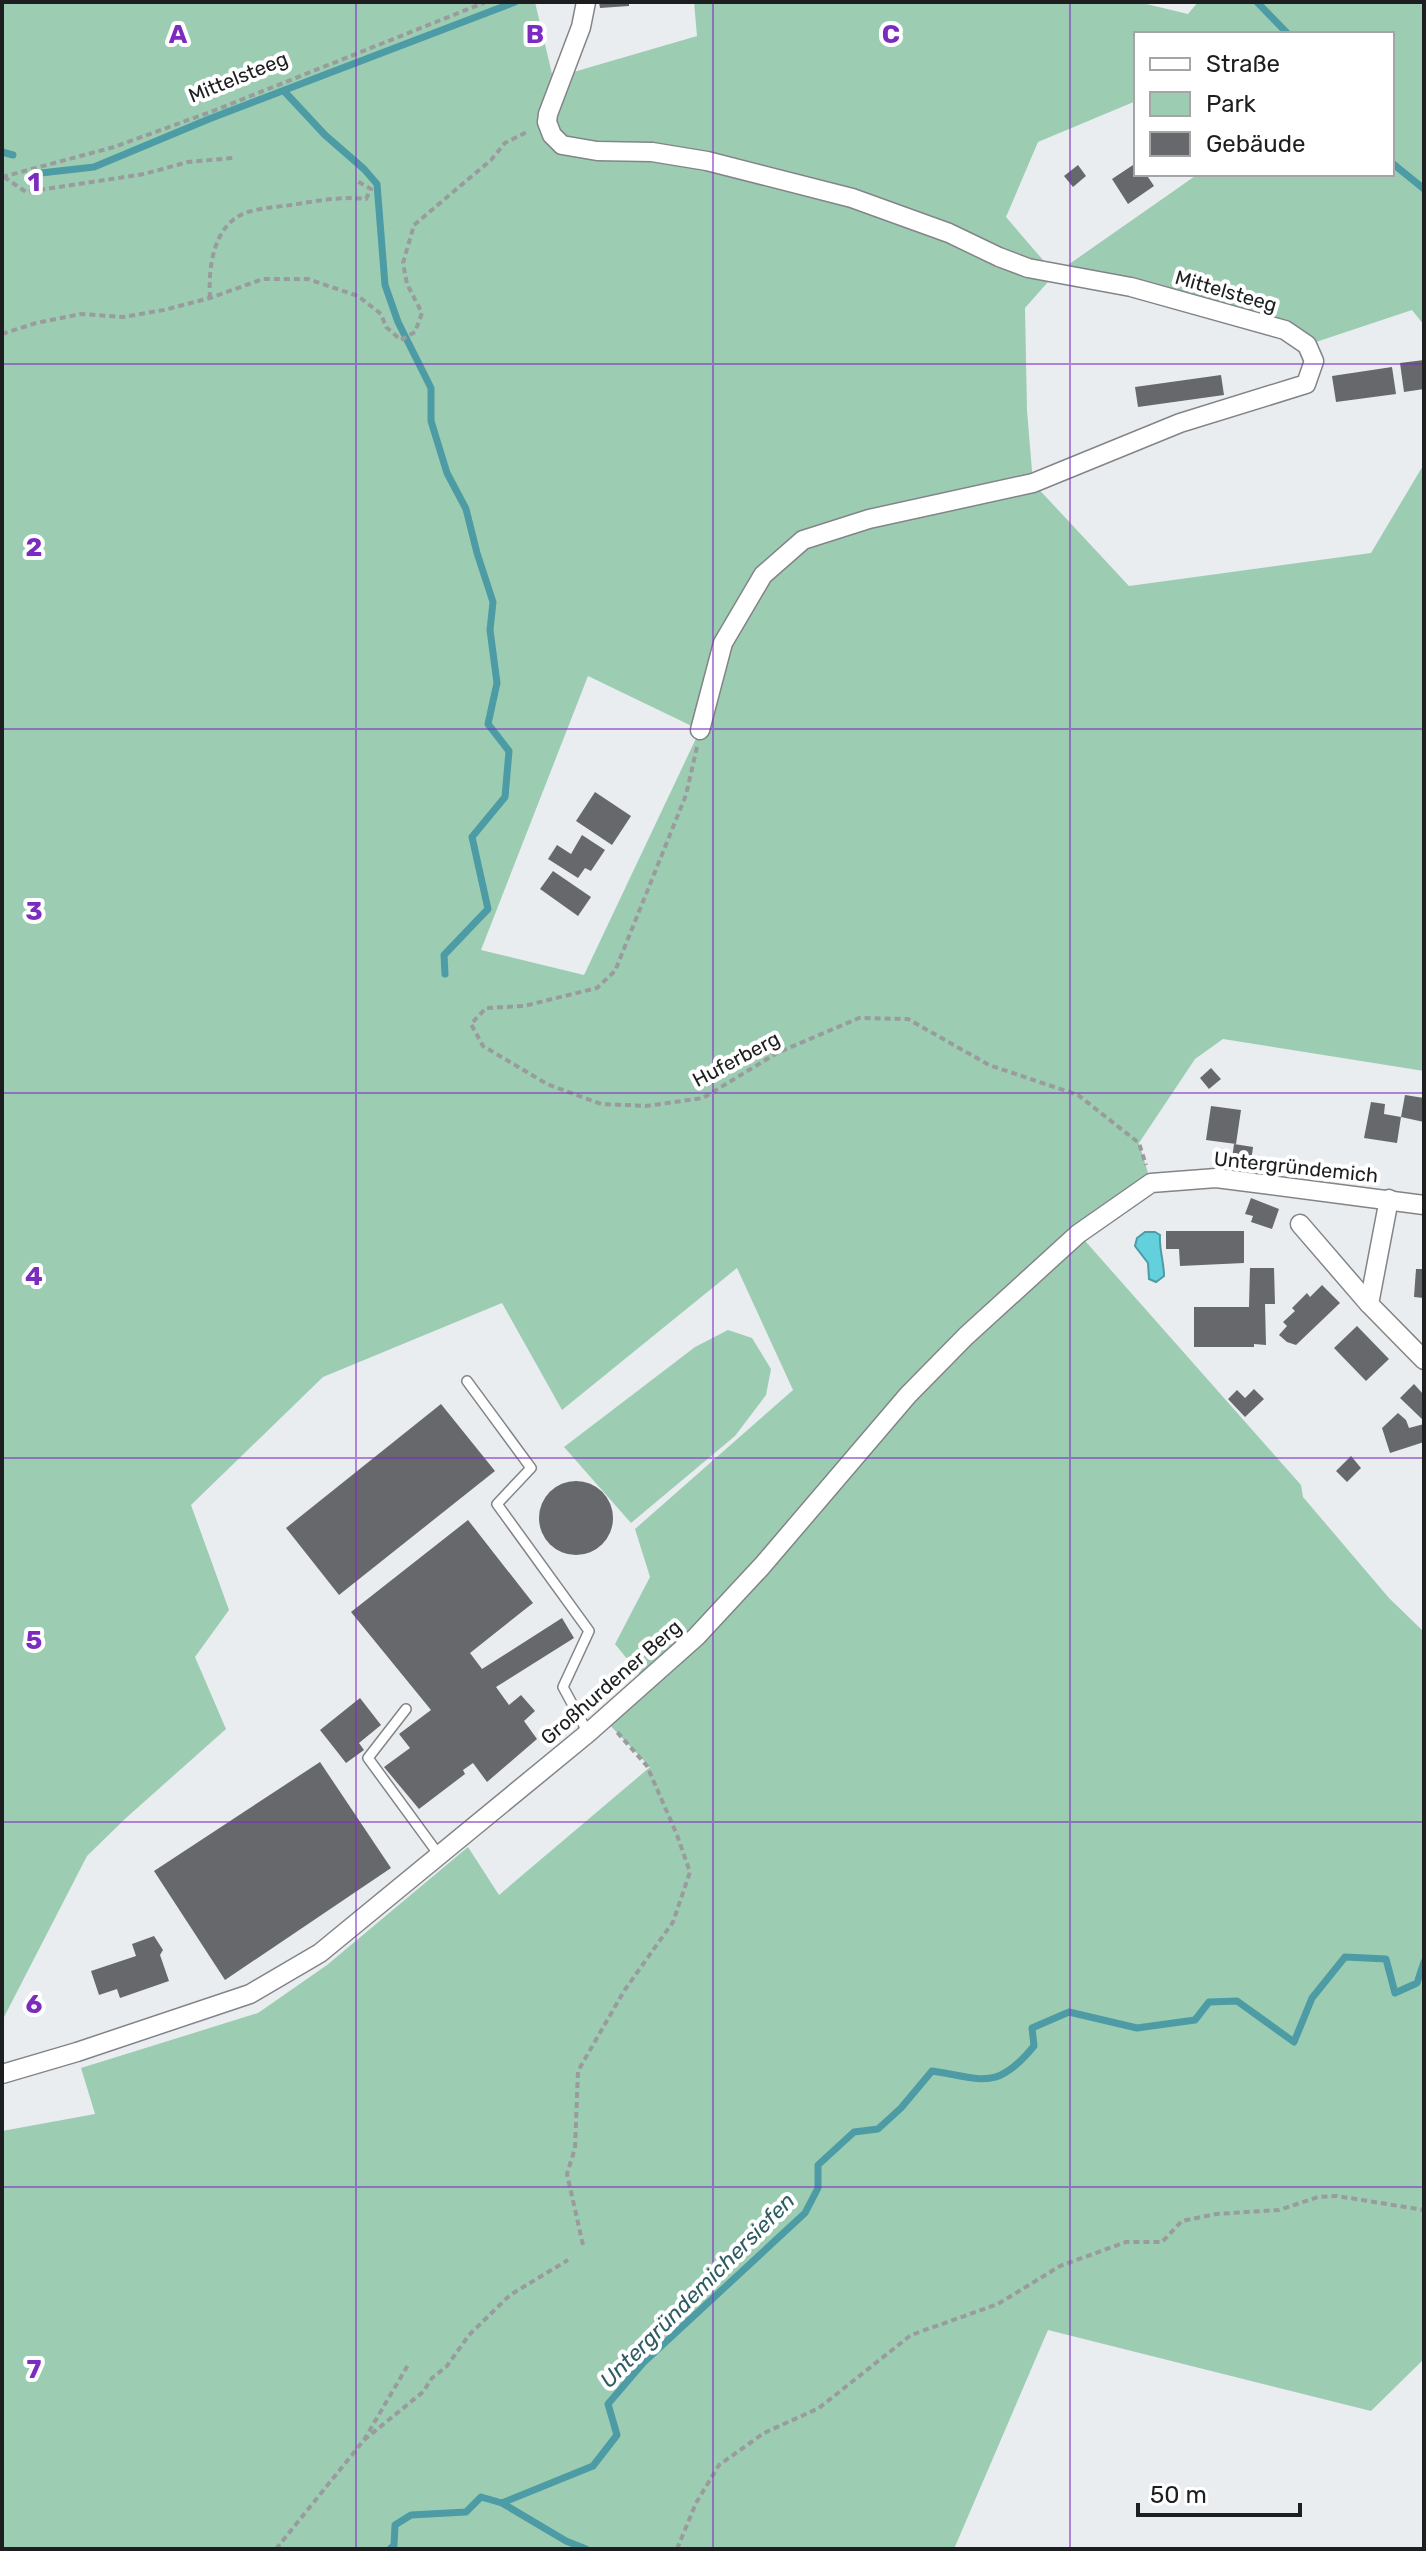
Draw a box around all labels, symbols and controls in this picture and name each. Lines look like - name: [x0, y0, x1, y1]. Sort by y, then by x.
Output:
- text: A: [169, 19, 188, 50]
- text: B: [526, 19, 544, 50]
- text: C: [882, 19, 900, 50]
- legend: [1134, 32, 1394, 176]
- street label: Mittelsteeg: [185, 46, 291, 108]
- text: Straße: [1206, 50, 1280, 78]
- text: Park: [1206, 90, 1257, 118]
- text: Gebäude: [1206, 130, 1305, 158]
- text: 1: [28, 167, 40, 198]
- street label: Mittelsteeg: [1172, 265, 1280, 317]
- text: 2: [26, 532, 42, 563]
- text: 3: [25, 896, 43, 927]
- street label: Huferberg: [688, 1026, 784, 1092]
- street label: Untergründemich: [1213, 1146, 1379, 1188]
- text: 4: [25, 1261, 43, 1292]
- street label: Großhurdener Berg: [536, 1614, 686, 1750]
- text: 5: [26, 1625, 42, 1656]
- text: 6: [26, 1989, 43, 2020]
- water label: Untergründemichersiefen: [594, 2187, 800, 2393]
- text: 7: [27, 2354, 42, 2385]
- scale bar: [1138, 2467, 1300, 2517]
- text: 50 m: [1150, 2481, 1207, 2509]

